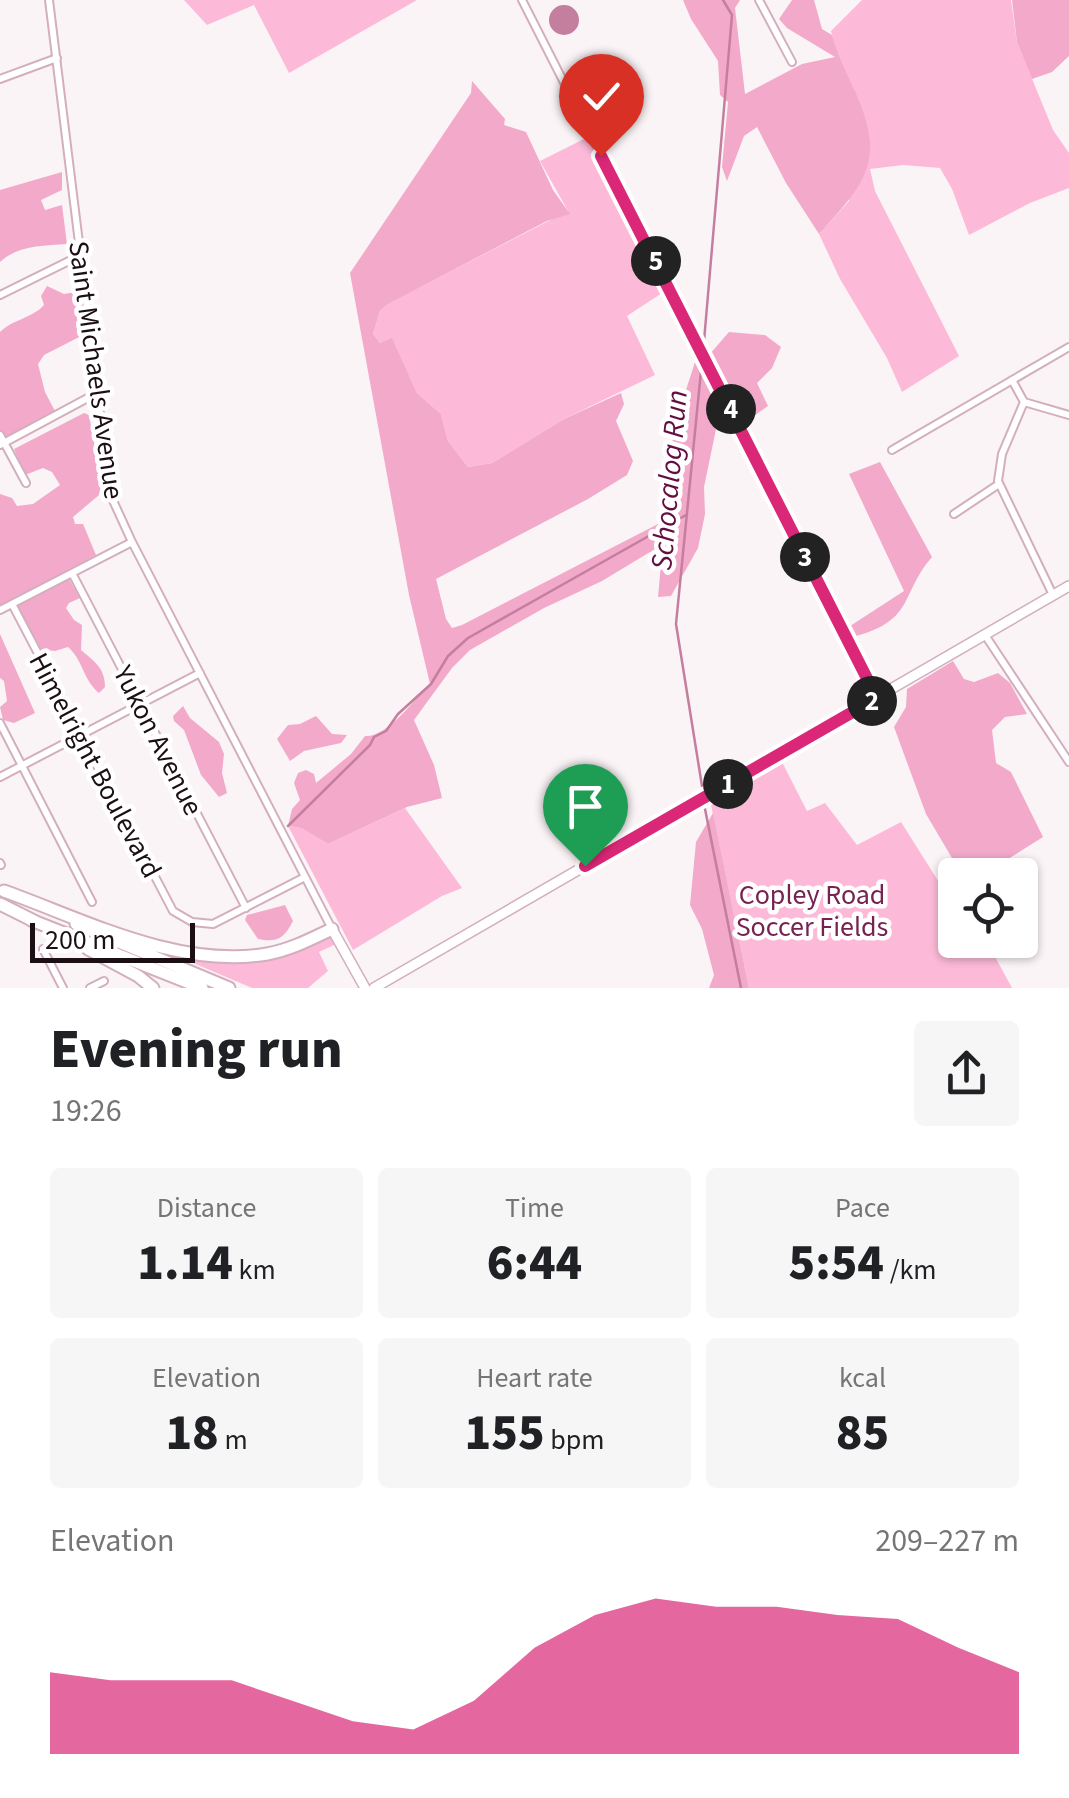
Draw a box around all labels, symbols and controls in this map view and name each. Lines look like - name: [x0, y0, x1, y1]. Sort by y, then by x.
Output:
- pin: [559, 54, 644, 157]
- icon: check: [574, 69, 629, 124]
- pin: 5: [631, 236, 681, 286]
- street label: Saint Michaels Avenue: [58, 238, 134, 502]
- text: 5: [649, 241, 663, 281]
- pin: 4: [706, 384, 756, 434]
- water label: Schocalog Run: [640, 388, 699, 572]
- text: 4: [724, 389, 738, 429]
- pin: 3: [780, 532, 830, 582]
- text: 3: [798, 537, 812, 577]
- street label: Himelright Boulevard: [19, 646, 171, 885]
- street label: Yukon Avenue: [103, 658, 213, 822]
- pin: 2: [847, 676, 897, 726]
- text: 2: [865, 681, 879, 721]
- pin: 1: [703, 759, 753, 809]
- pin: [543, 764, 628, 867]
- text: 1: [721, 764, 735, 804]
- icon: arrive: [558, 779, 613, 834]
- map controls: [938, 858, 1038, 958]
- button: locate: [938, 858, 1038, 958]
- park label: Copley Road Soccer Fields: [736, 875, 888, 947]
- scale bar: [30, 918, 195, 963]
- text: 200 m: [45, 920, 116, 960]
- text: Evening run: [50, 1011, 343, 1089]
- button: share: [914, 1021, 1019, 1126]
- text: 19:26: [50, 1088, 122, 1134]
- text: Distance: [157, 1188, 256, 1228]
- text: Time: [505, 1188, 564, 1228]
- text: Pace: [835, 1188, 890, 1228]
- text: 1.14: [137, 1228, 233, 1299]
- text: 6:44: [487, 1228, 582, 1299]
- text: 5:54: [788, 1228, 884, 1299]
- text: km: [233, 1250, 276, 1290]
- text: /km: [884, 1250, 937, 1290]
- text: Elevation: [152, 1358, 261, 1398]
- text: Heart rate: [476, 1358, 593, 1398]
- text: kcal: [839, 1358, 886, 1398]
- text: 18: [165, 1398, 219, 1469]
- text: 155: [465, 1398, 545, 1469]
- text: 85: [836, 1398, 889, 1469]
- text: m: [219, 1420, 248, 1460]
- text: bpm: [545, 1420, 604, 1460]
- text: Elevation: [50, 1518, 175, 1564]
- text: 209–227 m: [875, 1518, 1019, 1564]

